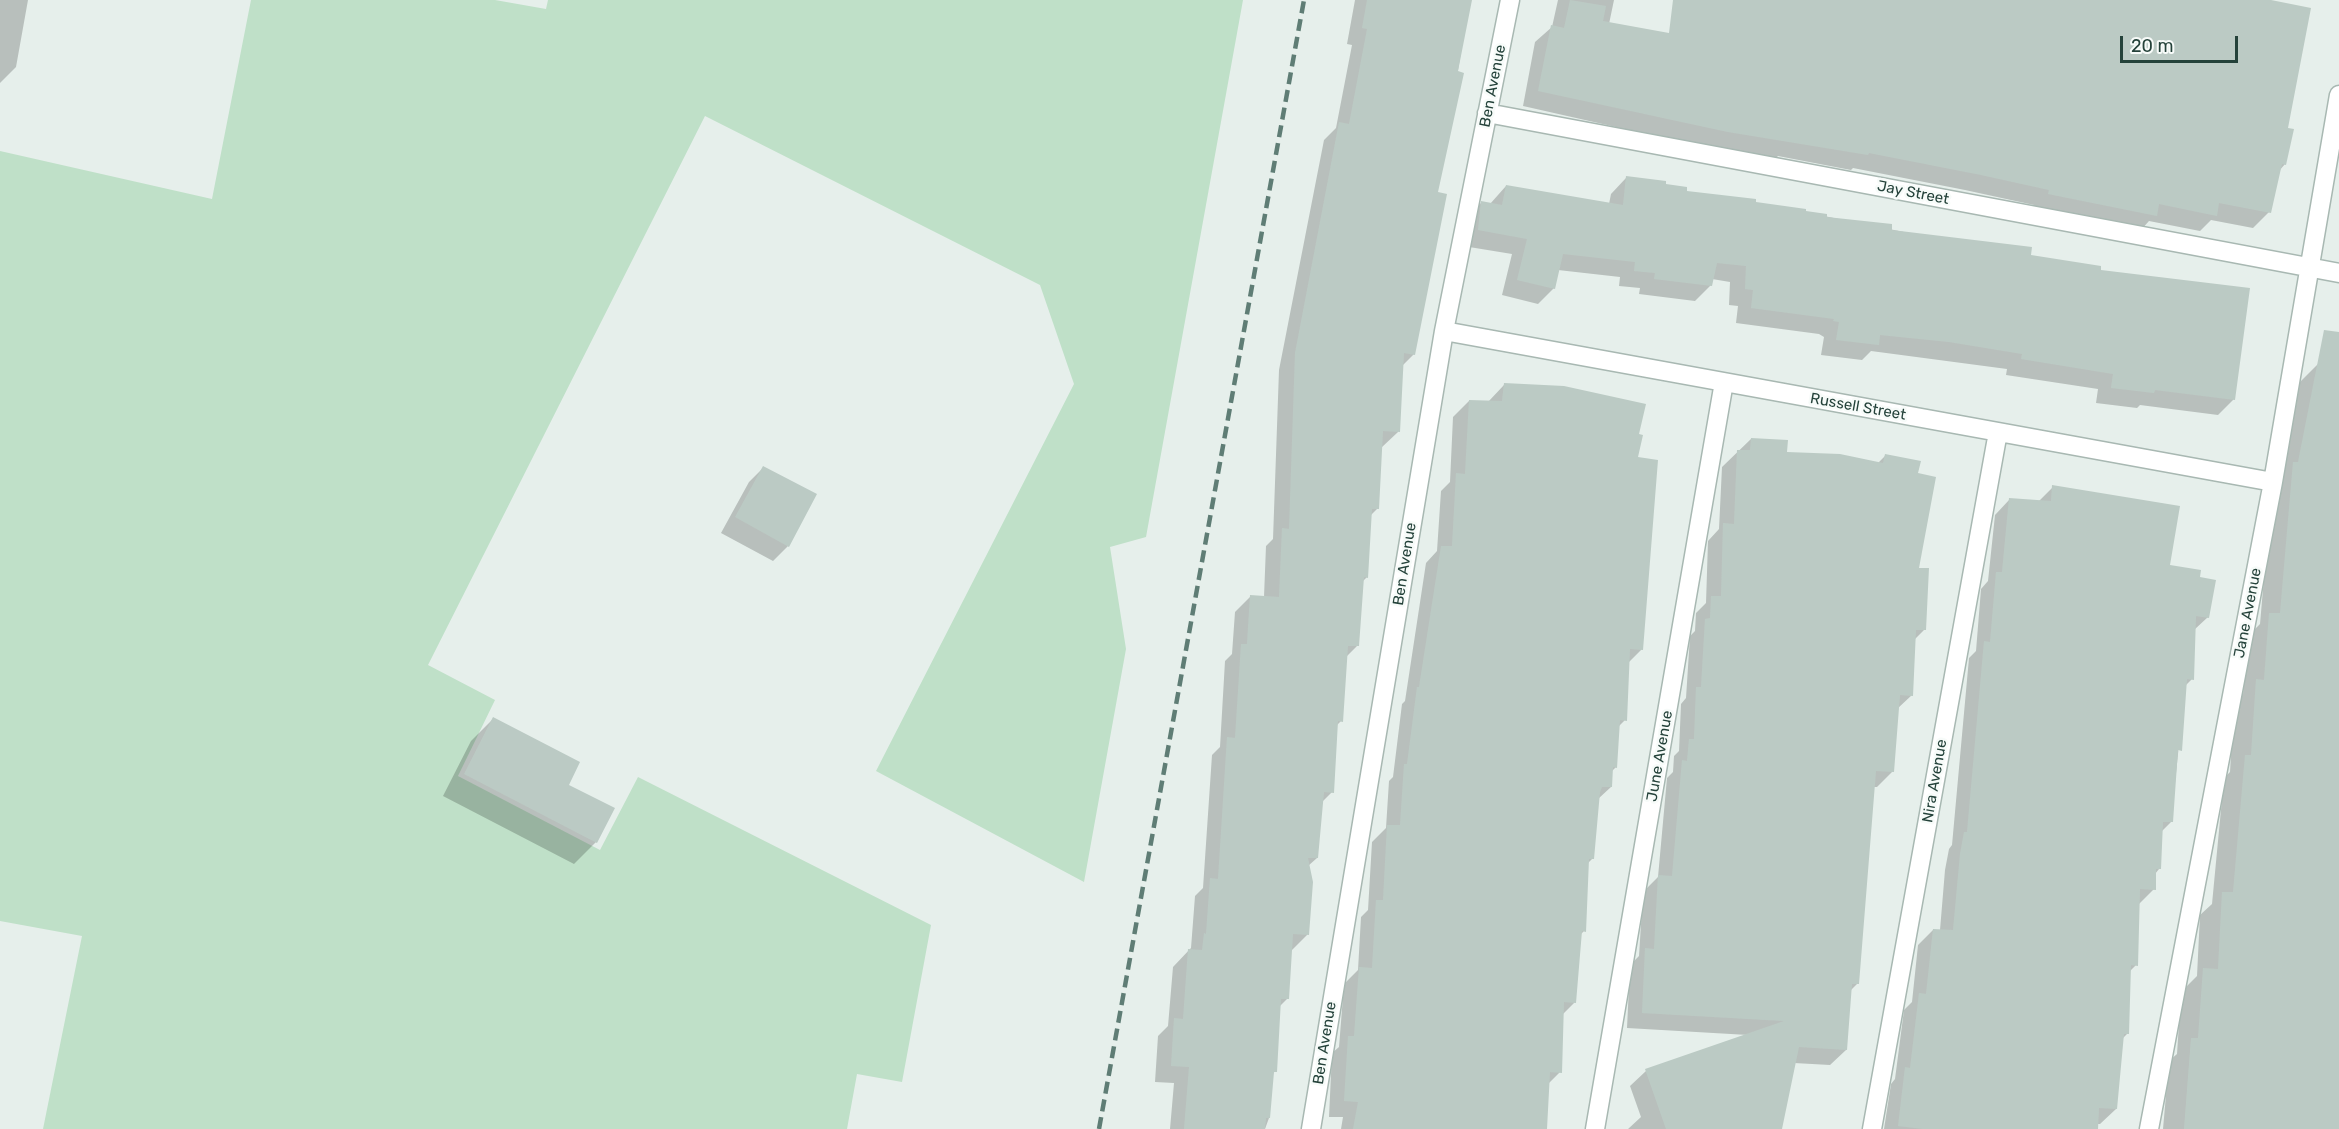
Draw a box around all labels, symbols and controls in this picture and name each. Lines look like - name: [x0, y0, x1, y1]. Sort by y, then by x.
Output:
- scale bar: [2123, 24, 2242, 62]
- text: 20 m: [2131, 35, 2173, 57]
- street label: Ben Avenue: [1476, 43, 1510, 129]
- street label: Jay Street: [1876, 177, 1950, 209]
- street label: Russell Street: [1809, 390, 1907, 424]
- street label: Ben Avenue: [1390, 521, 1420, 607]
- street label: Jane Avenue: [2230, 566, 2266, 660]
- street label: June Avenue: [1643, 709, 1677, 803]
- street label: Nira Avenue: [1919, 738, 1951, 824]
- street label: Ben Avenue: [1310, 1000, 1340, 1086]

